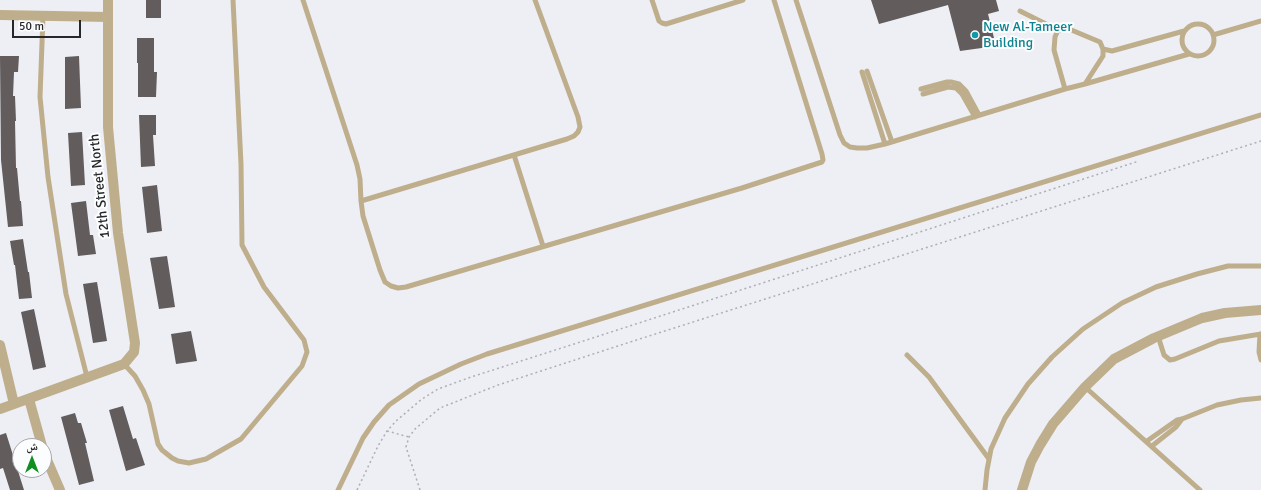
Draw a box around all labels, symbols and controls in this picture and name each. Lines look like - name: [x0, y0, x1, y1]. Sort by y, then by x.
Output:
- scale bar: [14, 12, 83, 38]
- text: 50 m: [19, 19, 44, 34]
- place label: New Al-Tameer Building: [983, 19, 1072, 52]
- marker: New Al-Tameer Building: [970, 30, 980, 40]
- street label: 12th Street North: [86, 133, 114, 239]
- north arrow: [12, 438, 52, 478]
- text: ش: [26, 440, 38, 453]

